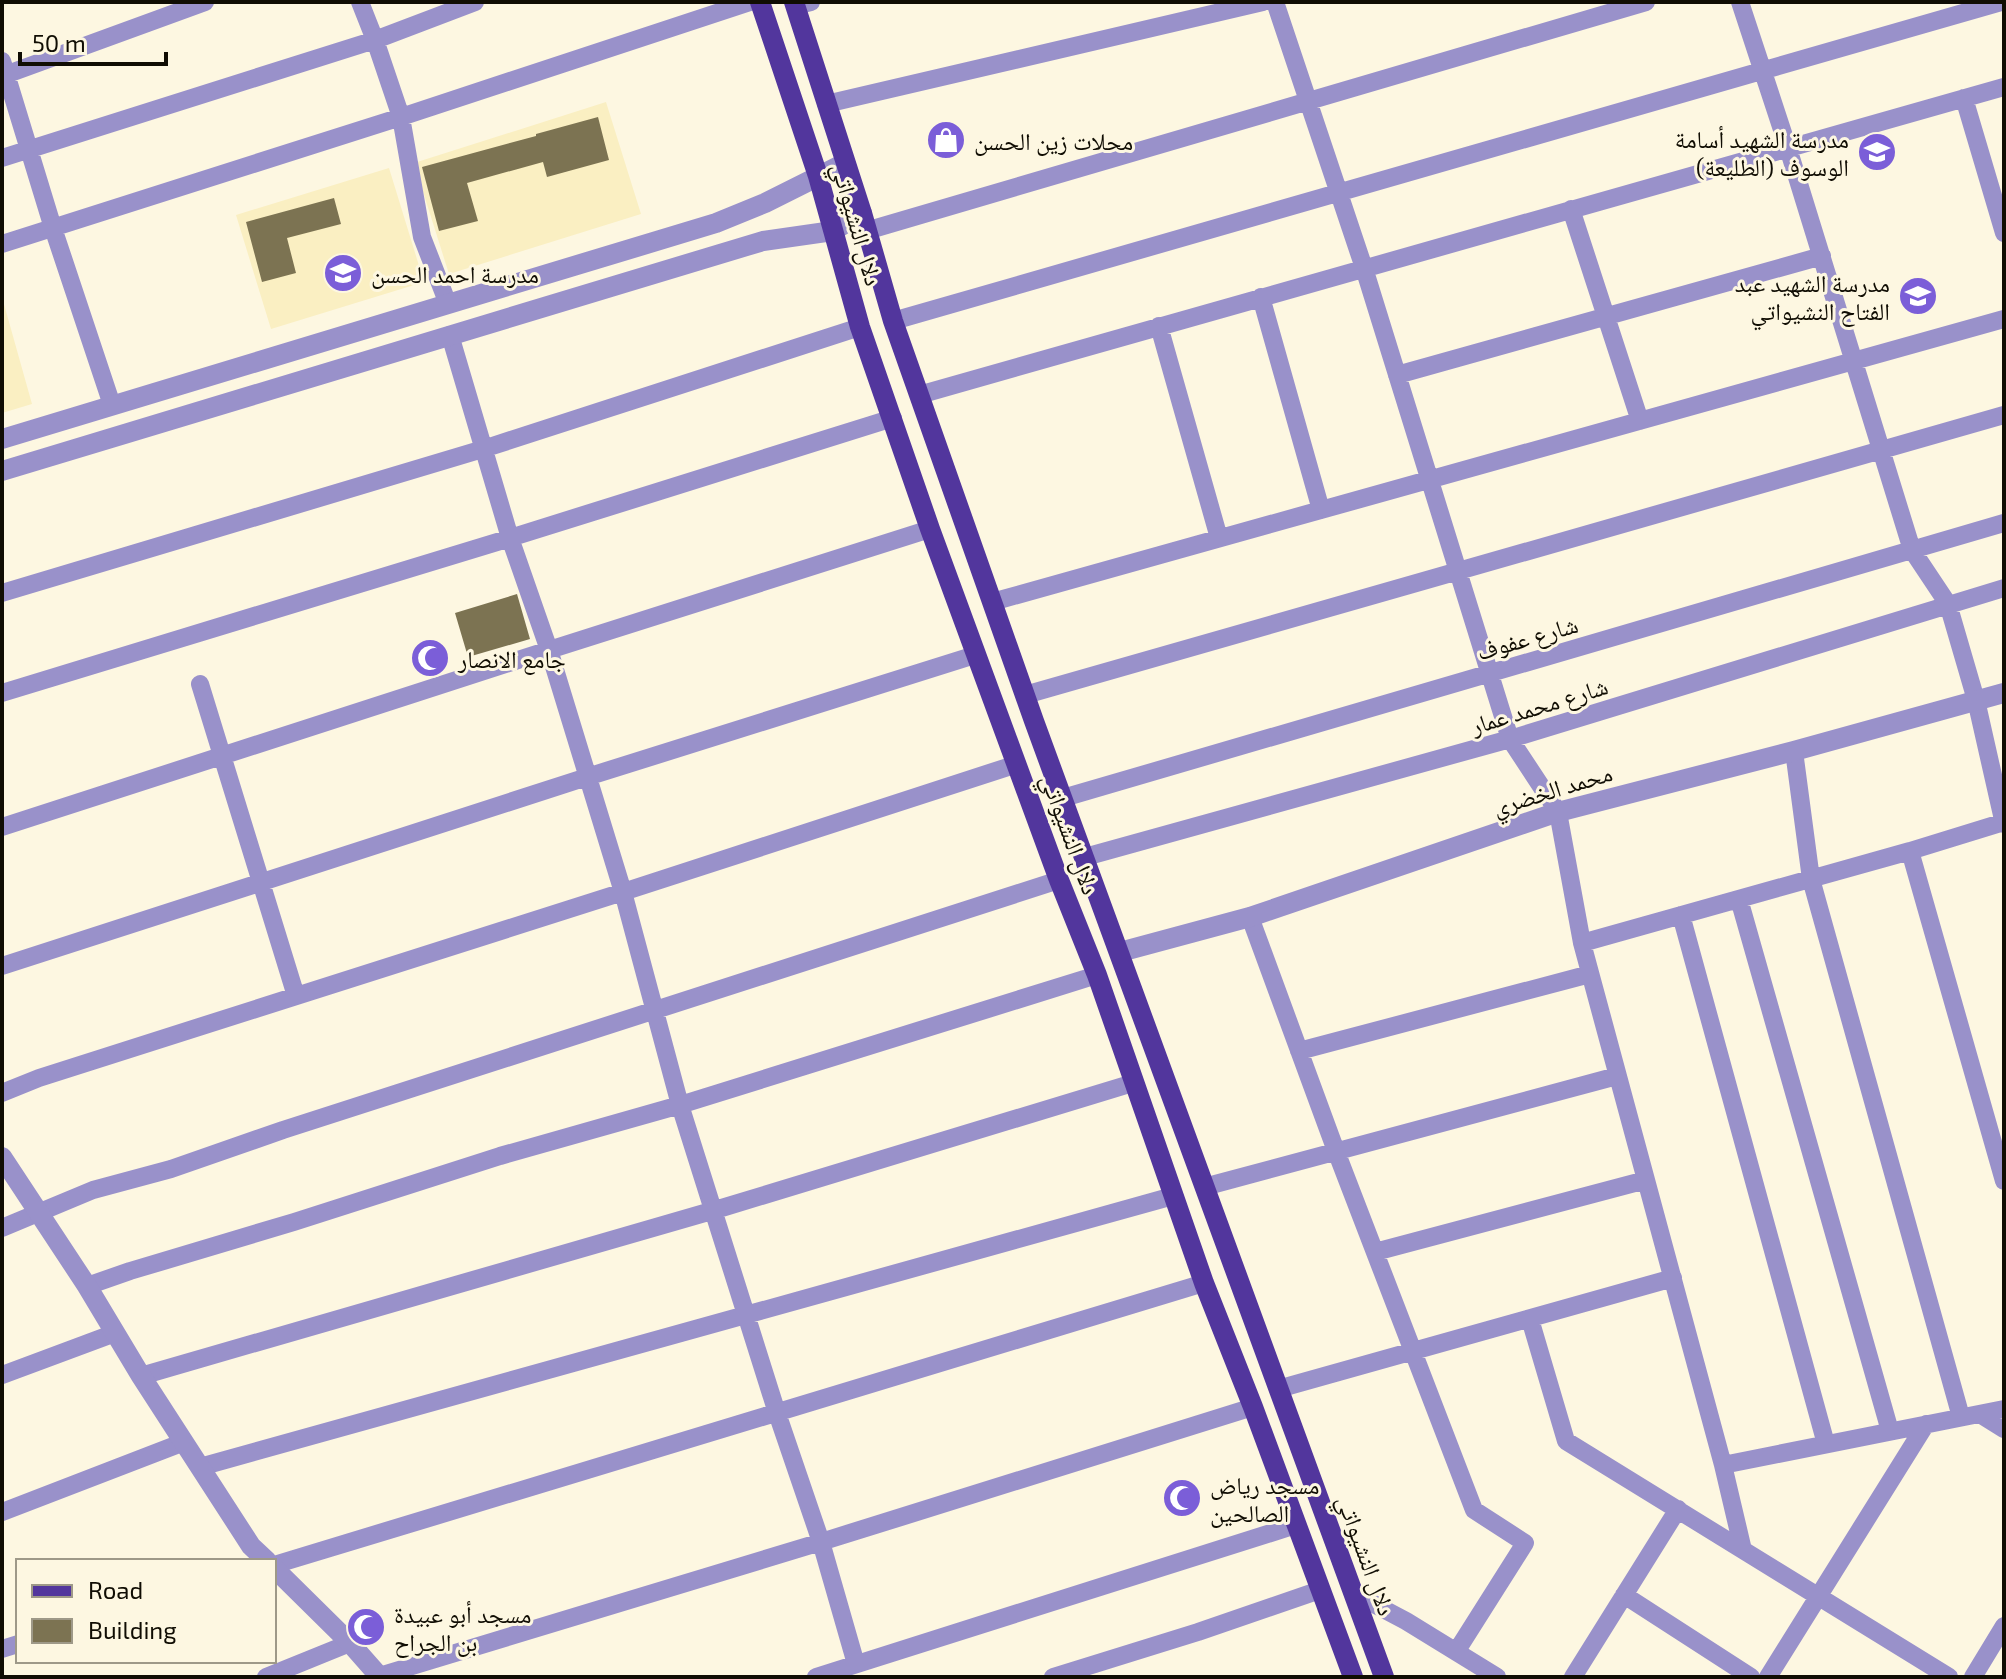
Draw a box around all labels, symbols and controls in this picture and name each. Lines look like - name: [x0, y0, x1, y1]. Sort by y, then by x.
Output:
- scale bar: [20, 16, 166, 66]
- text: 50 m: [32, 28, 86, 57]
- shop icon: محلات زين الحسن: [925, 119, 967, 161]
- place label: مدرسة الشهيد أسامة الوسوف (الطليعة): [1675, 124, 1849, 181]
- place label: محلات زين الحسن: [974, 126, 1133, 156]
- school or university icon: مدرسة الشهيد أسامة الوسوف (الطليعة): [1856, 131, 1898, 173]
- street label: دلال النشيواتي: [821, 159, 889, 290]
- school or university icon: مدرسة احمد الحسن: [322, 252, 364, 294]
- place label: مدرسة احمد الحسن: [371, 259, 539, 289]
- place label: مدرسة الشهيد عبد الفتاح النشيواتي: [1735, 268, 1890, 331]
- school or university icon: مدرسة الشهيد عبد الفتاح النشيواتي: [1897, 275, 1939, 317]
- street label: شارع عفوف: [1473, 609, 1582, 667]
- mosque icon: جامع الانصار: [409, 637, 451, 679]
- place label: جامع الانصار: [457, 644, 566, 675]
- street label: شارع محمد عمار: [1466, 670, 1612, 742]
- street label: محمد الخضري: [1489, 757, 1617, 827]
- street label: دلال النشيواتي: [1030, 770, 1106, 900]
- place label: مسجد رياض الصالحين: [1210, 1470, 1319, 1528]
- mosque icon: مسجد رياض الصالحين: [1161, 1477, 1203, 1519]
- street label: دلال النشيواتي: [1326, 1491, 1402, 1621]
- legend: [16, 1559, 276, 1663]
- text: Road: [88, 1575, 143, 1604]
- place label: مسجد أبو عبيدة بن الجراح: [394, 1599, 531, 1658]
- mosque icon: مسجد أبو عبيدة بن الجراح: [345, 1606, 387, 1648]
- text: Building: [88, 1615, 177, 1644]

